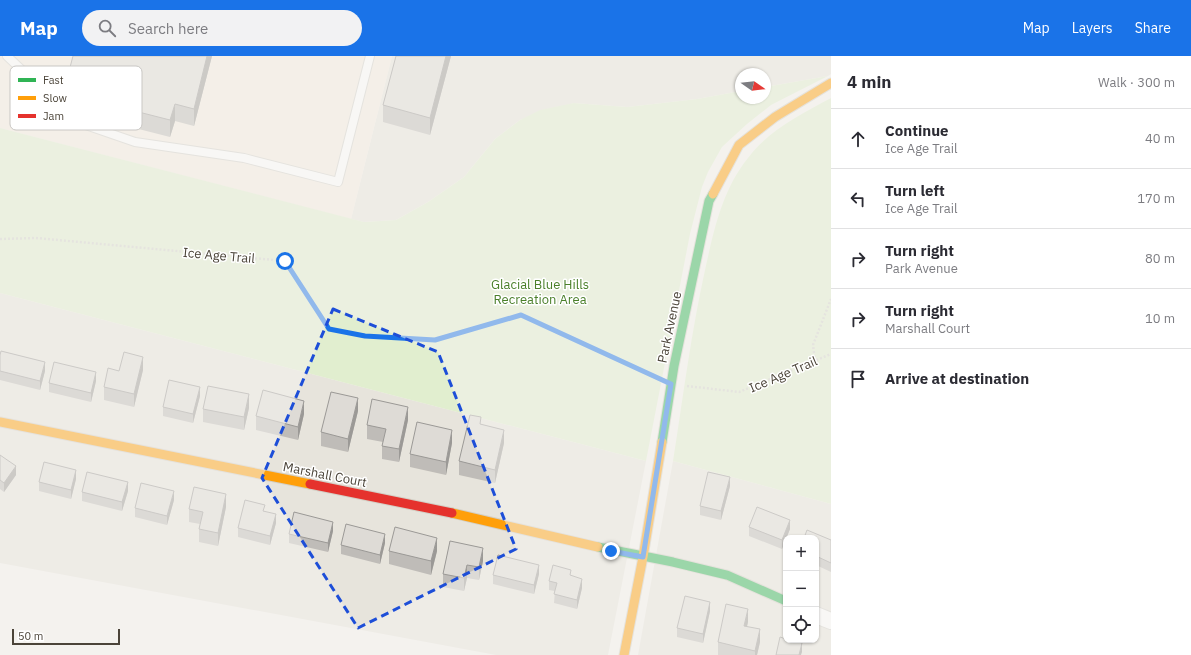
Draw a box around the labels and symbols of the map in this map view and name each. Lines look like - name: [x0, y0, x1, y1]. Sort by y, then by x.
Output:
- legend: [10, 66, 142, 130]
- north arrow: [735, 68, 771, 104]
- text: Fast: [43, 73, 64, 87]
- text: Slow: [43, 91, 67, 105]
- text: Jam: [43, 109, 64, 123]
- street label: Ice Age Trail: [182, 244, 256, 267]
- route start: [276, 252, 294, 270]
- park label: Glacial Blue Hills Recreation Area: [491, 276, 589, 308]
- street label: Park Avenue: [654, 290, 685, 364]
- street label: Ice Age Trail: [747, 352, 820, 396]
- street label: Marshall Court: [282, 458, 368, 491]
- route end: [602, 542, 620, 560]
- scale bar: [12, 627, 120, 646]

